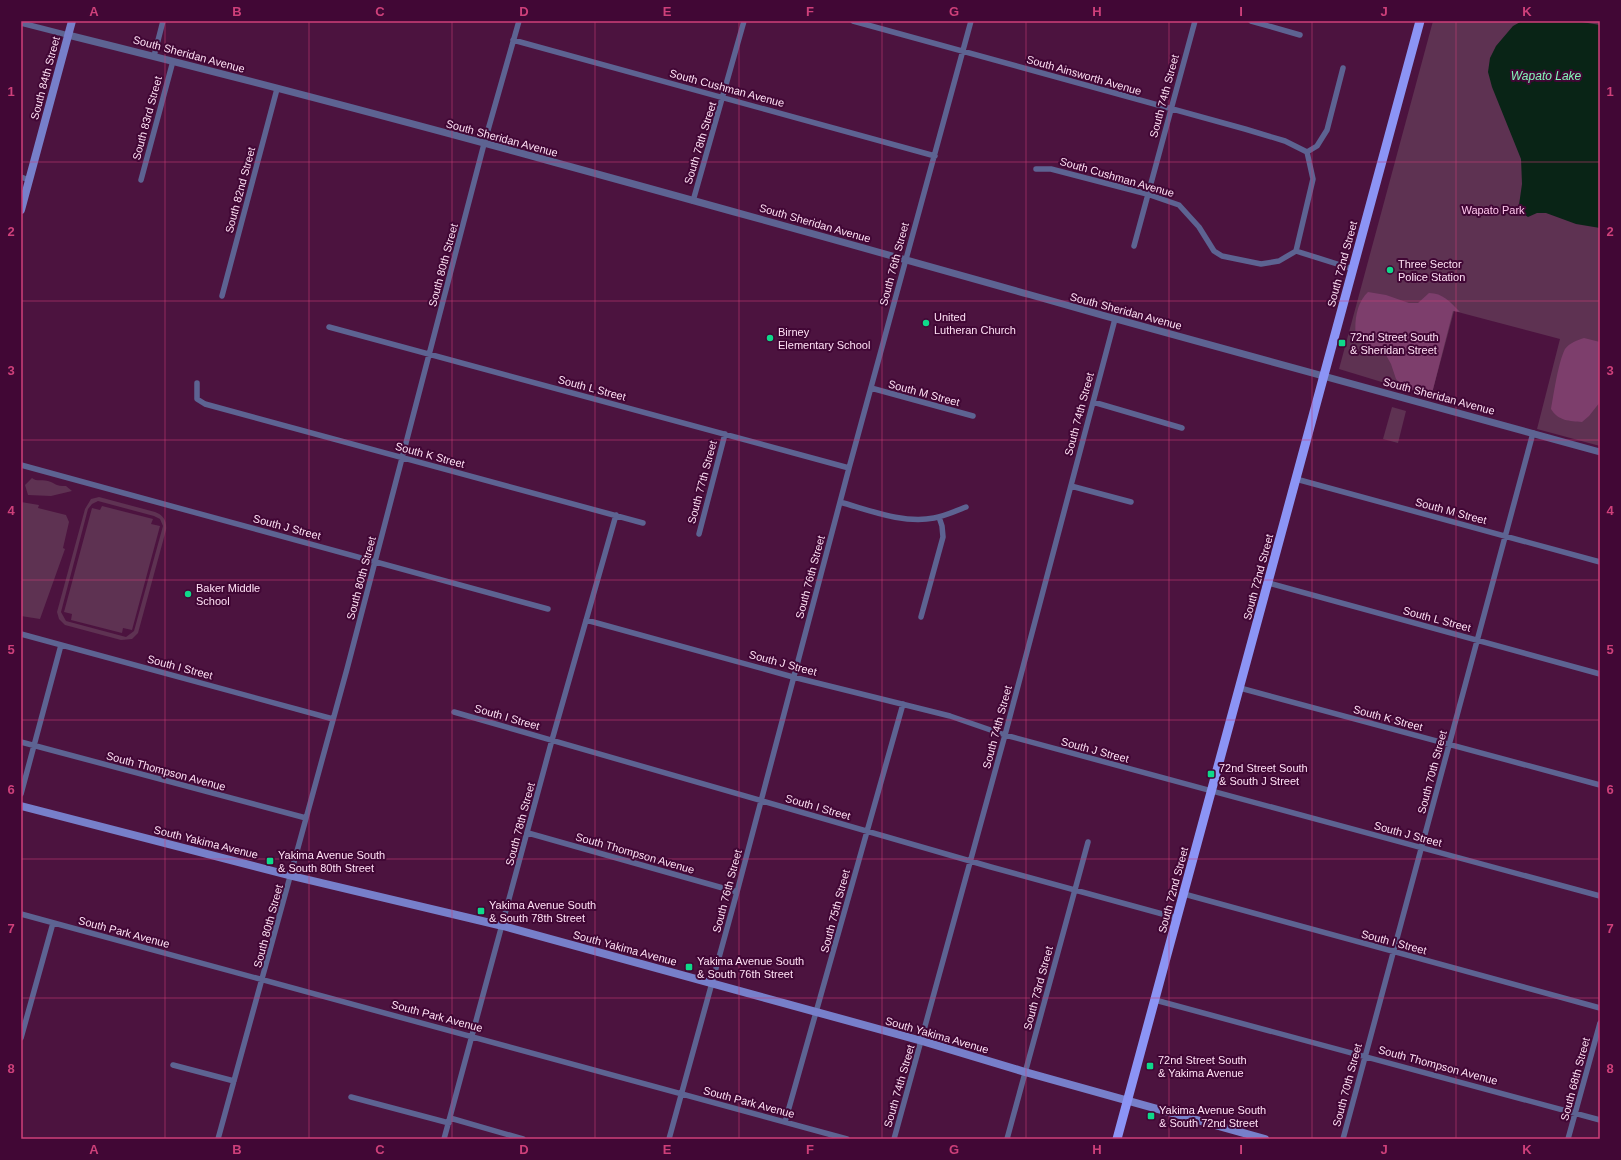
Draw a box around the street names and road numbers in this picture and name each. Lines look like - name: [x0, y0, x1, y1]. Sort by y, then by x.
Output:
- street label: South Sheridan Avenue: [132, 33, 246, 75]
- street label: South 84th Street: [28, 35, 62, 121]
- street label: South Ainsworth Avenue: [1025, 53, 1143, 97]
- street label: South 74th Street: [1147, 53, 1181, 139]
- street label: South Cushman Avenue: [668, 67, 786, 109]
- street label: South 83rd Street: [130, 75, 164, 161]
- street label: South 78th Street: [682, 100, 718, 186]
- street label: South Sheridan Avenue: [445, 117, 559, 159]
- street label: South 82nd Street: [223, 146, 257, 234]
- street label: South Cushman Avenue: [1058, 155, 1176, 199]
- street label: South Sheridan Avenue: [758, 201, 872, 245]
- street label: South 72nd Street: [1325, 220, 1359, 308]
- street label: South 76th Street: [877, 221, 911, 307]
- street label: South 80th Street: [426, 222, 460, 308]
- street label: South Sheridan Avenue: [1069, 290, 1183, 332]
- street label: South 74th Street: [1062, 371, 1096, 457]
- street label: South L Street: [557, 373, 627, 403]
- street label: South Sheridan Avenue: [1382, 375, 1496, 417]
- street label: South M Street: [887, 378, 961, 408]
- street label: South 77th Street: [685, 439, 719, 525]
- street label: South K Street: [394, 440, 466, 470]
- street label: South M Street: [1414, 496, 1488, 526]
- street label: South J Street: [252, 512, 322, 542]
- street label: South 72nd Street: [1241, 533, 1275, 621]
- street label: South 76th Street: [793, 534, 827, 620]
- street label: South 80th Street: [344, 535, 378, 621]
- street label: South L Street: [1402, 604, 1472, 634]
- street label: South J Street: [748, 648, 818, 678]
- street label: South I Street: [146, 652, 214, 682]
- street label: South 74th Street: [980, 684, 1014, 770]
- street label: South I Street: [473, 702, 541, 732]
- street label: South K Street: [1352, 703, 1424, 733]
- street label: South 70th Street: [1415, 729, 1449, 815]
- street label: South J Street: [1060, 735, 1130, 765]
- street label: South Thompson Avenue: [105, 749, 227, 793]
- street label: South 78th Street: [503, 781, 537, 867]
- street label: South I Street: [784, 792, 852, 822]
- street label: South J Street: [1373, 819, 1443, 849]
- street label: South Yakima Avenue: [153, 823, 259, 861]
- street label: South Thompson Avenue: [574, 830, 696, 876]
- street label: South 72nd Street: [1156, 846, 1190, 934]
- street label: South 76th Street: [710, 848, 744, 934]
- street label: South 75th Street: [818, 868, 852, 954]
- street label: South 80th Street: [251, 883, 285, 969]
- street label: South Park Avenue: [77, 914, 171, 950]
- street label: South I Street: [1360, 927, 1428, 957]
- street label: South Yakima Avenue: [572, 928, 678, 968]
- street label: South 73rd Street: [1021, 945, 1055, 1031]
- street label: South Park Avenue: [390, 998, 484, 1034]
- street label: South Yakima Avenue: [884, 1014, 990, 1056]
- street label: South 68th Street: [1558, 1036, 1592, 1122]
- street label: South 70th Street: [1330, 1042, 1364, 1128]
- street label: South 74th Street: [881, 1043, 917, 1129]
- street label: South Thompson Avenue: [1377, 1043, 1499, 1087]
- street label: South Park Avenue: [702, 1084, 796, 1120]

